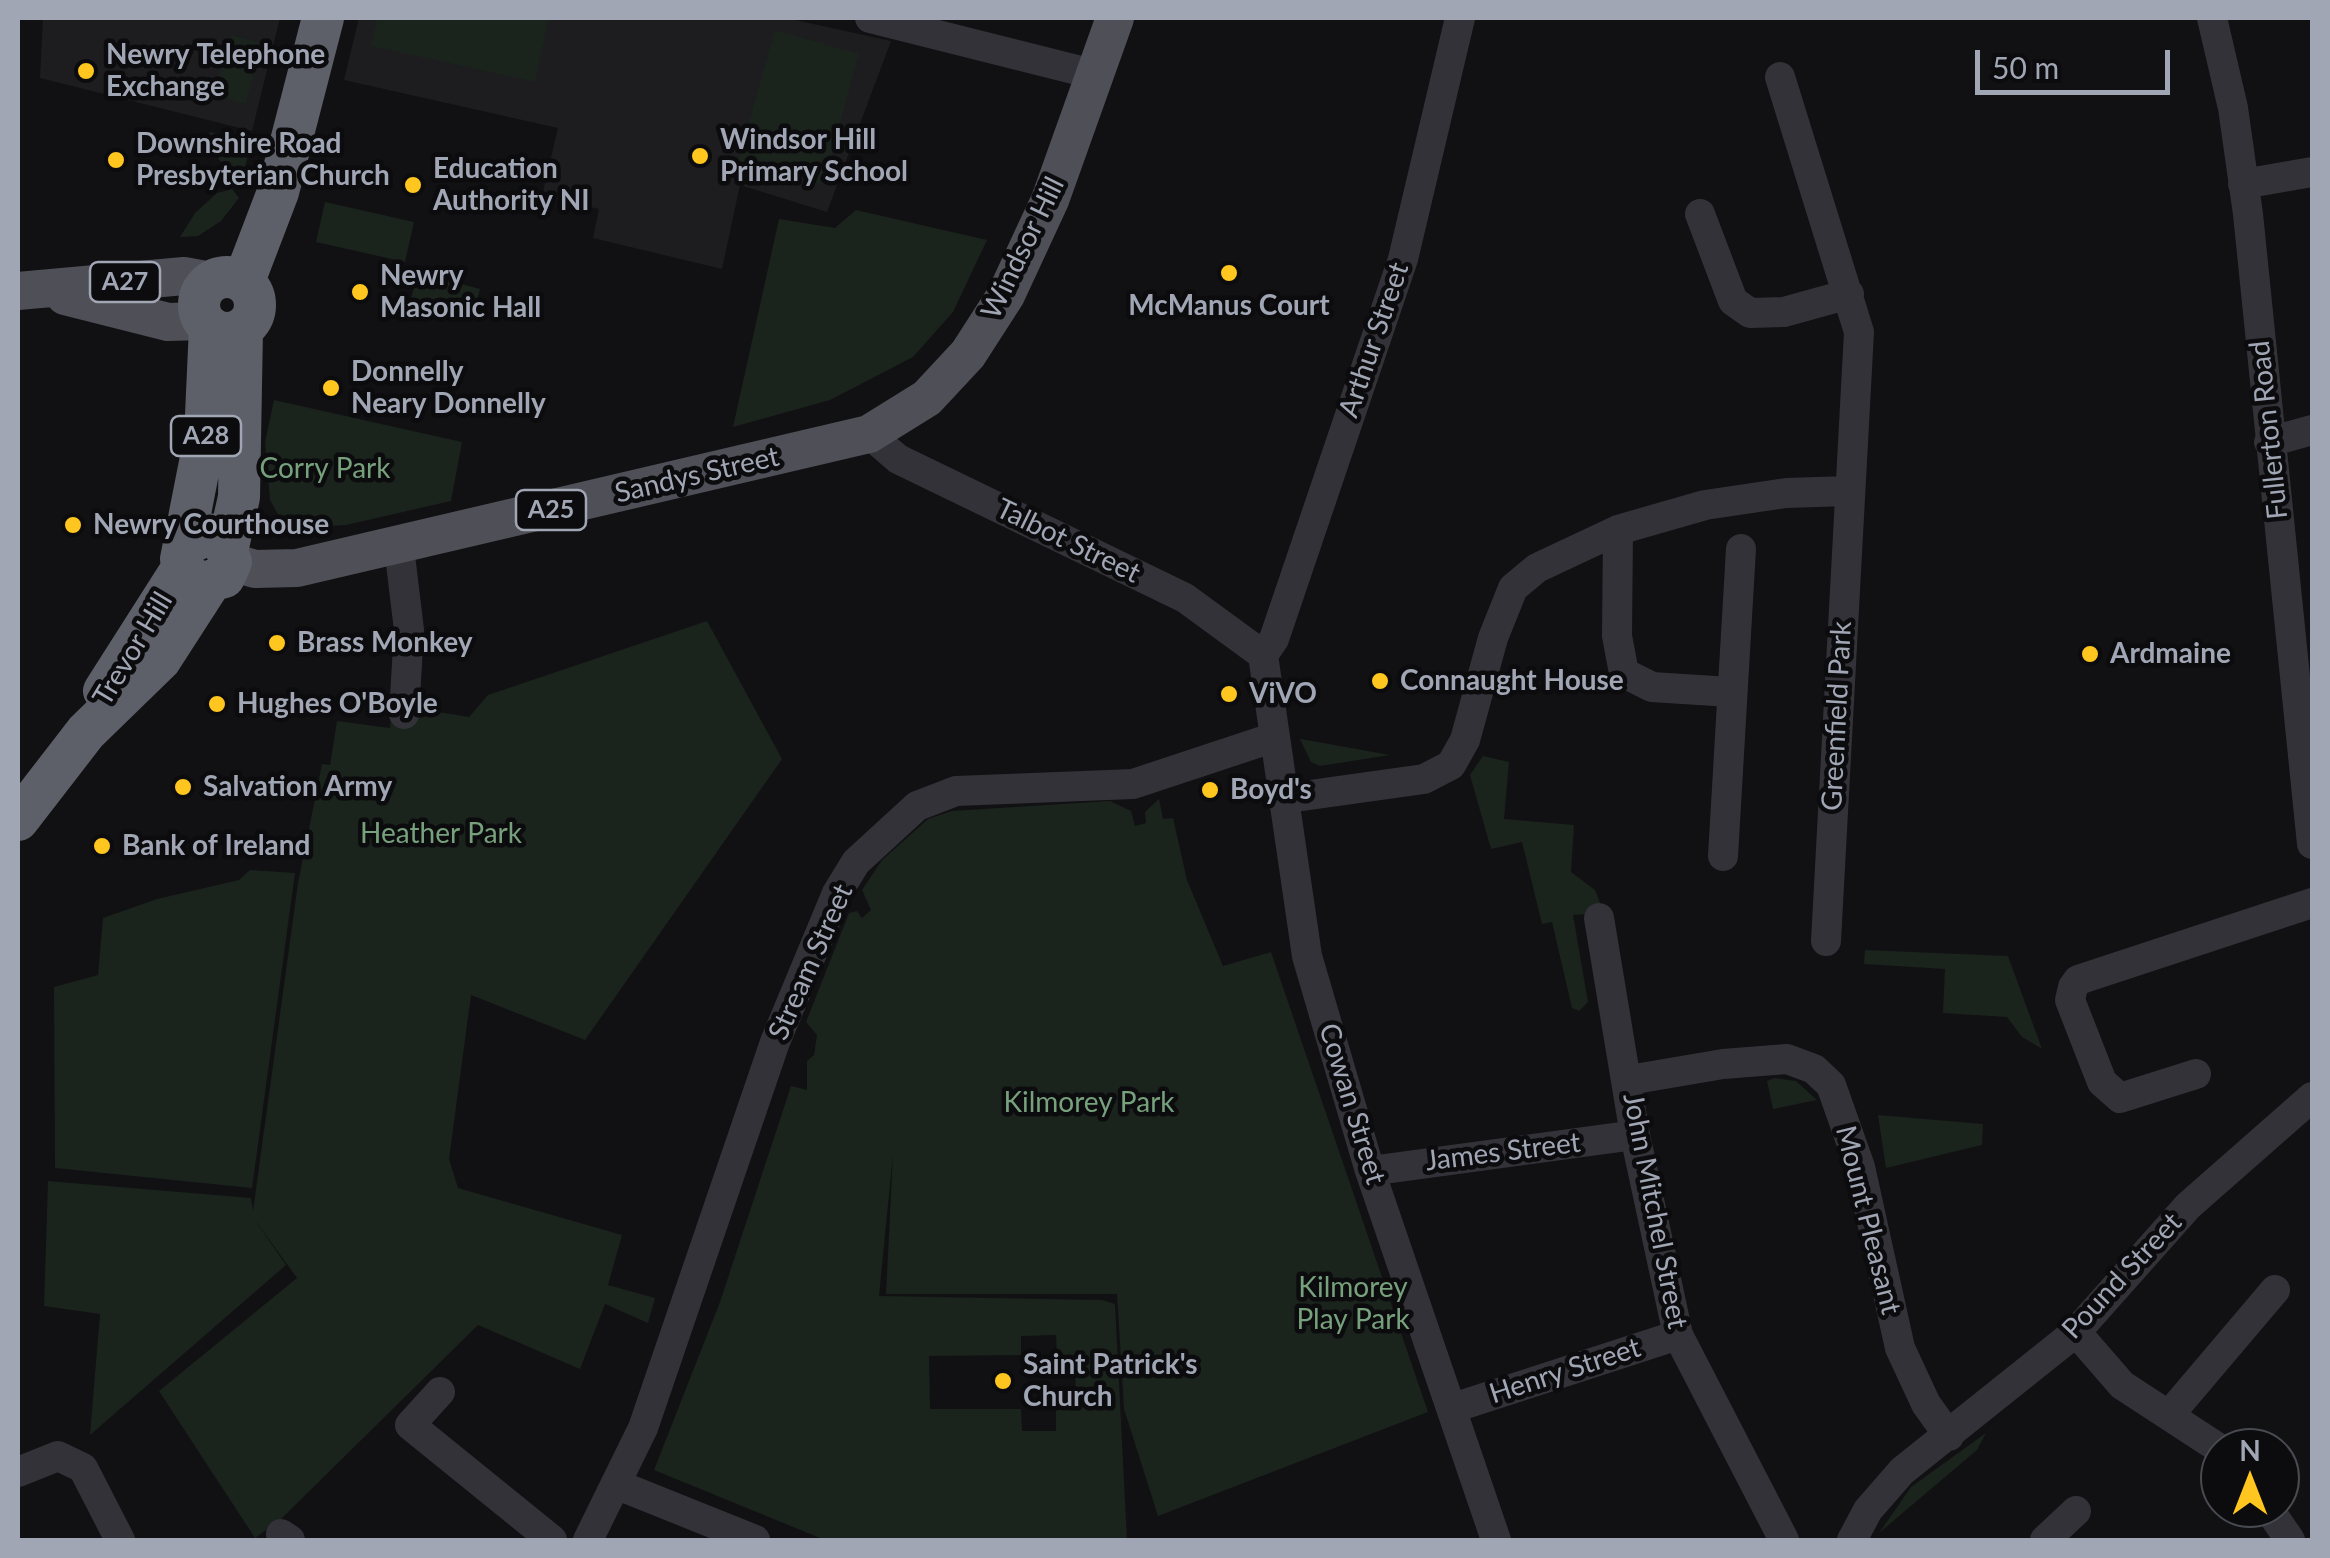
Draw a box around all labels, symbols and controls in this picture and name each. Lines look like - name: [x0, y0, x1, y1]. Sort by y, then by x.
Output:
- scale bar: [1980, 30, 2175, 92]
- place label: Newry Telephone Exchange: [106, 38, 325, 104]
- text: 50 m: [1992, 49, 2059, 85]
- marker: Newry Telephone Exchange: [75, 60, 97, 82]
- place label: Windsor Hill Primary School: [720, 123, 908, 189]
- place label: Downshire Road Presbyterian Church: [136, 127, 390, 193]
- marker: Windsor Hill Primary School: [689, 145, 711, 167]
- marker: Downshire Road Presbyterian Church: [105, 149, 127, 171]
- place label: Education Authority NI: [433, 152, 590, 218]
- street label: Windsor Hill: [974, 172, 1072, 324]
- marker: Education Authority NI: [402, 174, 424, 196]
- street label: Arthur Street: [1332, 258, 1416, 422]
- place label: Newry Masonic Hall: [380, 259, 541, 325]
- road number: A27: [90, 262, 160, 302]
- marker: McManus Court: [1218, 262, 1240, 284]
- marker: Newry Masonic Hall: [349, 281, 371, 303]
- place label: McManus Court: [1128, 289, 1330, 323]
- street label: Fullerton Road: [2243, 339, 2295, 521]
- place label: Donnelly Neary Donnelly: [351, 355, 546, 421]
- marker: Donnelly Neary Donnelly: [320, 377, 342, 399]
- road number: A28: [171, 416, 241, 456]
- street label: Sandys Street: [612, 440, 782, 510]
- park label: Corry Park: [260, 452, 390, 486]
- road number: A25: [516, 490, 586, 530]
- street label: Talbot Street: [990, 492, 1146, 590]
- place label: Newry Courthouse: [93, 508, 329, 542]
- marker: Newry Courthouse: [62, 514, 84, 536]
- street label: Trevor Hill: [86, 586, 180, 712]
- street label: Greenfield Park: [1815, 620, 1859, 812]
- place label: Brass Monkey: [297, 626, 473, 660]
- marker: Brass Monkey: [266, 632, 288, 654]
- place label: Ardmaine: [2110, 637, 2231, 671]
- marker: Ardmaine: [2079, 643, 2101, 665]
- place label: Connaught House: [1400, 664, 1624, 698]
- marker: Connaught House: [1369, 670, 1391, 692]
- place label: ViVO: [1249, 677, 1317, 711]
- marker: ViVO: [1218, 683, 1240, 705]
- place label: Hughes O'Boyle: [237, 687, 438, 721]
- marker: Hughes O'Boyle: [206, 693, 228, 715]
- place label: Salvation Army: [203, 770, 392, 804]
- place label: Boyd's: [1230, 773, 1312, 807]
- marker: Salvation Army: [172, 776, 194, 798]
- marker: Boyd's: [1199, 779, 1221, 801]
- park label: Heather Park: [360, 817, 522, 851]
- place label: Bank of Ireland: [122, 829, 310, 863]
- marker: Bank of Ireland: [91, 835, 113, 857]
- street label: Stream Street: [762, 879, 860, 1045]
- street label: Cowan Street: [1312, 1020, 1392, 1188]
- park label: Kilmorey Park: [1003, 1086, 1175, 1120]
- street label: John Mitchel Street: [1616, 1090, 1694, 1332]
- street label: Mount Pleasant: [1828, 1122, 1908, 1318]
- street label: James Street: [1424, 1126, 1582, 1178]
- street label: Pound Street: [2055, 1206, 2189, 1346]
- park label: Kilmorey Play Park: [1296, 1271, 1410, 1337]
- street label: Henry Street: [1485, 1331, 1645, 1411]
- place label: Saint Patrick's Church: [1023, 1348, 1198, 1414]
- marker: Saint Patrick's Church: [992, 1370, 1014, 1392]
- north arrow: [2200, 1428, 2300, 1528]
- text: N: [2239, 1433, 2261, 1467]

